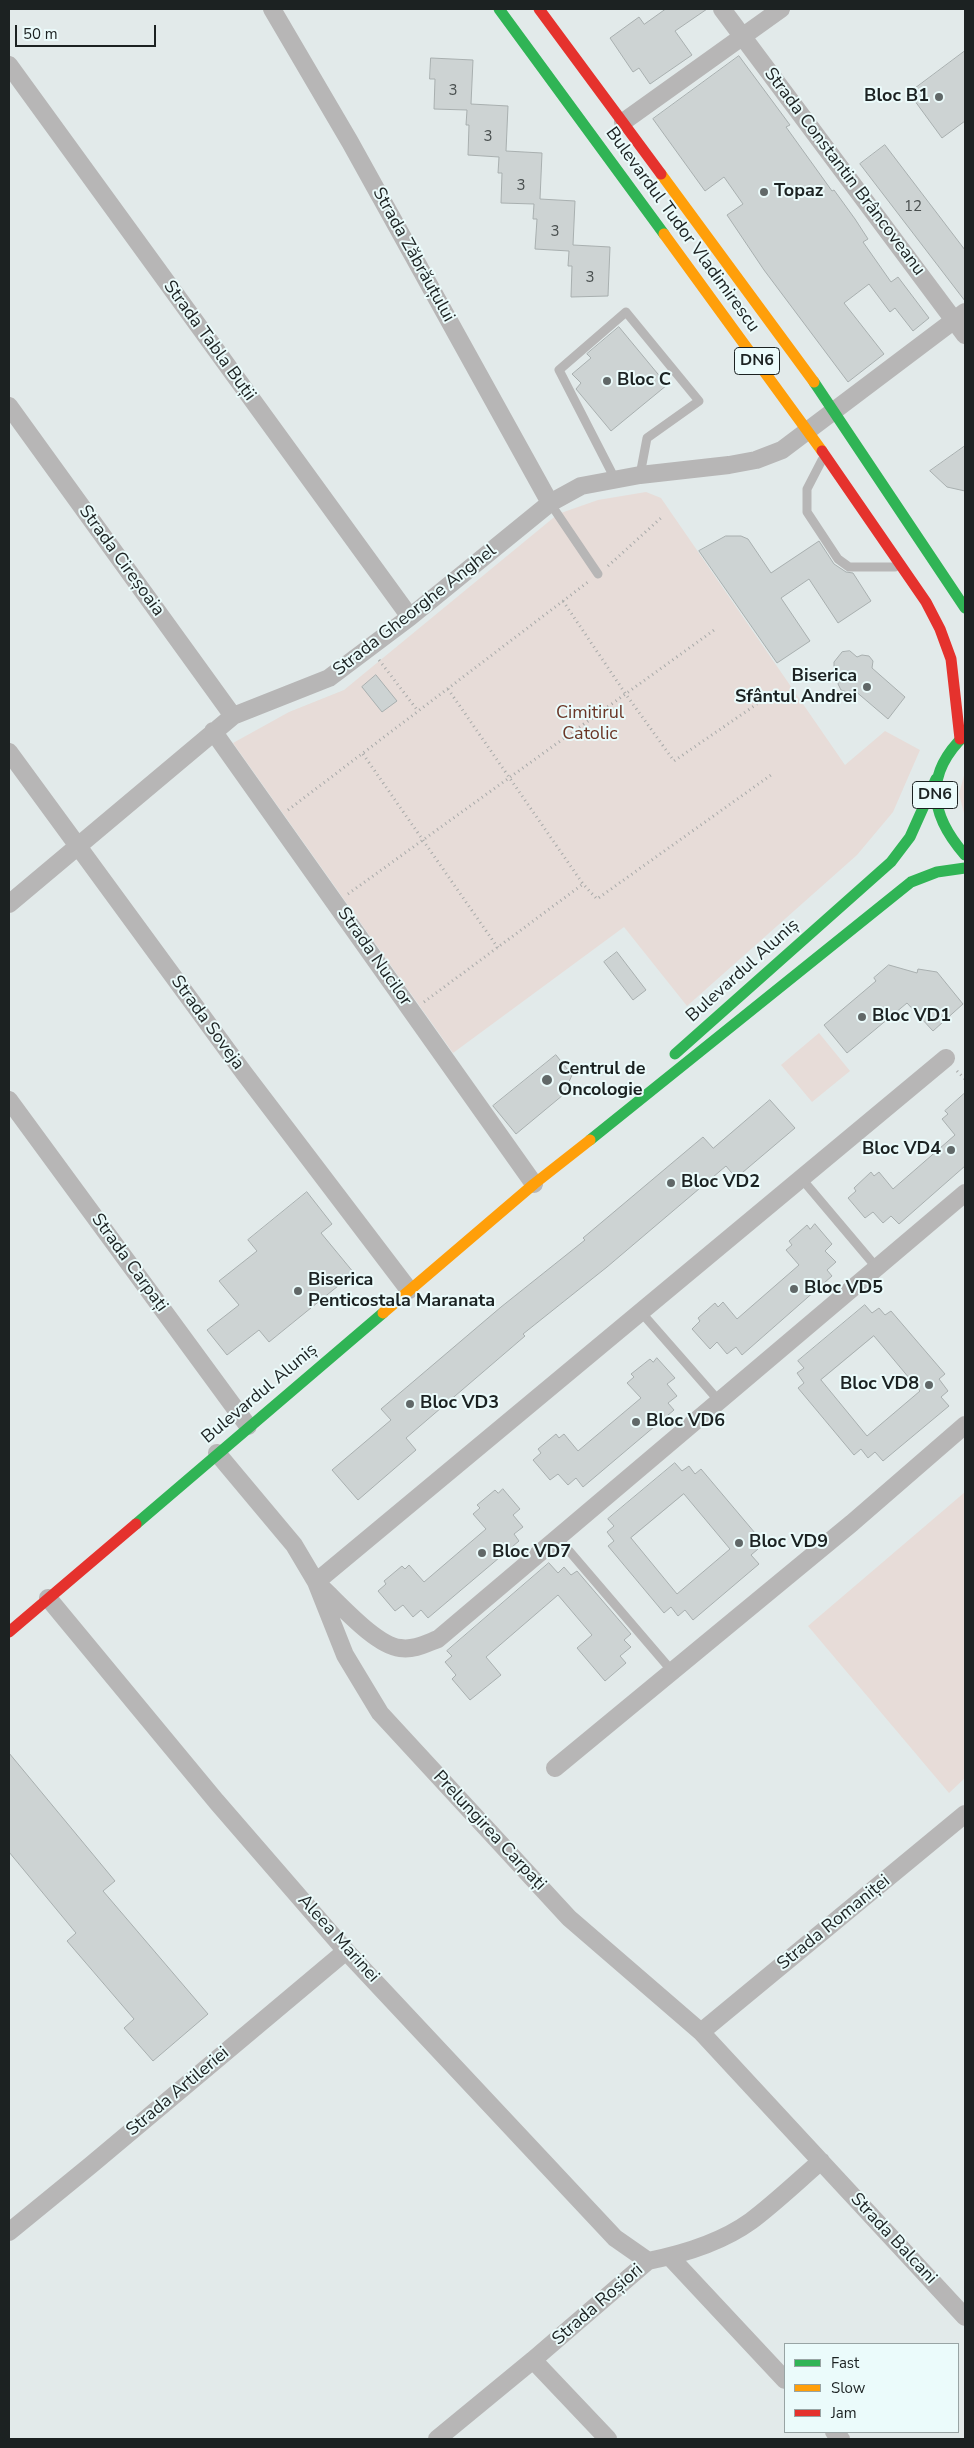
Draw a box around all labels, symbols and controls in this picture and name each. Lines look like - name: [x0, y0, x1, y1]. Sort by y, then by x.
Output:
- scale bar: [18, 15, 159, 47]
- text: 50 m: [23, 24, 58, 44]
- street label: Strada Constantin Brâncoveanu: [759, 64, 929, 280]
- house number: 3: [449, 82, 457, 100]
- place label: Bloc B1: [864, 86, 929, 108]
- marker: Bloc B1: [933, 91, 945, 103]
- street label: Bulevardul Tudor Vladimirescu: [600, 123, 764, 337]
- house number: 3: [484, 128, 492, 146]
- house number: 3: [517, 177, 525, 195]
- place label: Topaz: [774, 181, 823, 203]
- street label: Strada Zăbrăuțului: [367, 184, 459, 326]
- marker: Topaz: [758, 186, 770, 198]
- house number: 12: [904, 198, 922, 216]
- house number: 3: [551, 223, 559, 241]
- house number: 3: [586, 269, 594, 287]
- street label: Strada Tabla Buții: [158, 276, 260, 406]
- road number: DN6: [734, 348, 780, 374]
- place label: Bloc C: [617, 370, 671, 392]
- marker: Bloc C: [601, 375, 613, 387]
- street label: Strada Cireșoaia: [73, 501, 169, 621]
- street label: Strada Gheorghe Anghel: [329, 541, 501, 681]
- place label: Biserica Sfântul Andrei: [735, 666, 857, 709]
- marker: Biserica Sfântul Andrei: [861, 681, 873, 693]
- park label: Cimitirul Catolic: [556, 703, 624, 746]
- road number: DN6: [912, 782, 958, 808]
- street label: Strada Nucilor: [332, 903, 416, 1011]
- street label: Bulevardul Aluniș: [682, 915, 804, 1027]
- street label: Strada Soveja: [166, 972, 248, 1074]
- place label: Bloc VD1: [872, 1006, 951, 1028]
- marker: Bloc VD1: [856, 1011, 868, 1023]
- place label: Centrul de Oncologie: [558, 1059, 645, 1102]
- marker: Centrul de Oncologie: [540, 1073, 554, 1087]
- place label: Bloc VD4: [862, 1139, 941, 1161]
- marker: Bloc VD4: [945, 1144, 957, 1156]
- place label: Bloc VD2: [681, 1172, 760, 1194]
- marker: Bloc VD2: [665, 1177, 677, 1189]
- street label: Strada Carpați: [86, 1210, 172, 1316]
- place label: Biserica Penticostala Maranata: [308, 1270, 495, 1312]
- place label: Bloc VD5: [804, 1278, 883, 1300]
- marker: Bloc VD5: [788, 1283, 800, 1295]
- marker: Biserica Penticostala Maranata: [292, 1285, 304, 1297]
- street label: Bulevardul Aluniș: [198, 1339, 322, 1449]
- place label: Bloc VD8: [840, 1374, 919, 1396]
- marker: Bloc VD8: [923, 1379, 935, 1391]
- place label: Bloc VD3: [420, 1393, 499, 1415]
- marker: Bloc VD3: [404, 1398, 416, 1410]
- place label: Bloc VD6: [646, 1411, 725, 1433]
- marker: Bloc VD6: [630, 1416, 642, 1428]
- place label: Bloc VD9: [749, 1532, 828, 1554]
- marker: Bloc VD9: [733, 1537, 745, 1549]
- place label: Bloc VD7: [492, 1542, 571, 1564]
- marker: Bloc VD7: [476, 1547, 488, 1559]
- street label: Prelungirea Carpați: [428, 1767, 550, 1895]
- street label: Strada Romaniței: [773, 1871, 895, 1975]
- street label: Aleea Marinei: [293, 1890, 383, 1988]
- street label: Strada Artileriei: [122, 2043, 234, 2141]
- street label: Strada Balcani: [845, 2189, 941, 2289]
- street label: Strada Roșiori: [548, 2260, 648, 2350]
- legend: [784, 2343, 959, 2433]
- text: Fast: [831, 2353, 859, 2373]
- text: Slow: [831, 2378, 865, 2398]
- text: Jam: [831, 2403, 857, 2423]

